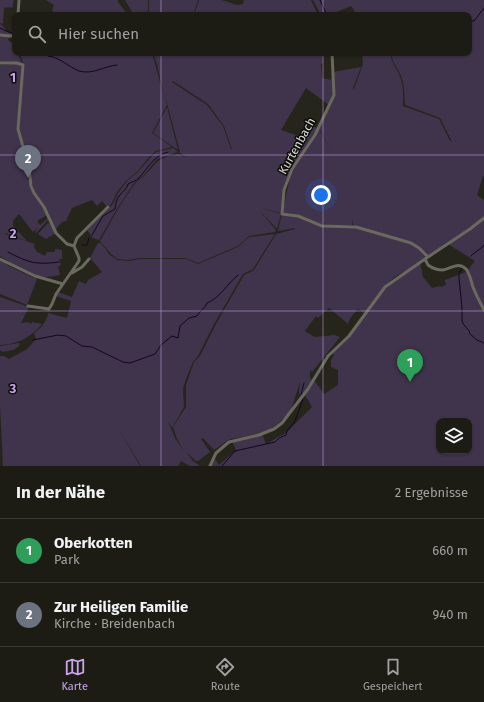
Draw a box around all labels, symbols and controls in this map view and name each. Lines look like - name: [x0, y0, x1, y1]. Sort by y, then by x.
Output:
- search box: [12, 12, 472, 56]
- icon: search: [26, 23, 48, 45]
- text: Hier suchen: [58, 25, 139, 43]
- text: 1: [10, 70, 16, 85]
- street label: Kurtenbach: [276, 115, 318, 177]
- pin: 2: [15, 145, 41, 178]
- your location: [311, 185, 331, 205]
- text: 2: [10, 226, 17, 241]
- pin: 1: [397, 349, 423, 382]
- text: 3: [9, 381, 17, 396]
- map controls: [436, 418, 472, 454]
- button: layers: [436, 418, 472, 454]
- text: In der Nähe: [16, 482, 105, 503]
- text: 2 Ergebnisse: [395, 485, 468, 500]
- text: Oberkotten: [54, 534, 133, 552]
- text: 1: [26, 543, 32, 558]
- text: 660 m: [432, 543, 468, 558]
- text: Park: [54, 552, 80, 567]
- text: Zur Heiligen Familie: [54, 598, 188, 616]
- text: 2: [26, 607, 32, 622]
- text: 940 m: [433, 607, 468, 622]
- text: Kirche · Breidenbach: [54, 616, 175, 631]
- tab: Karte: [61, 656, 88, 693]
- tab: Route: [211, 656, 240, 693]
- tab: Gespeichert: [363, 656, 423, 693]

